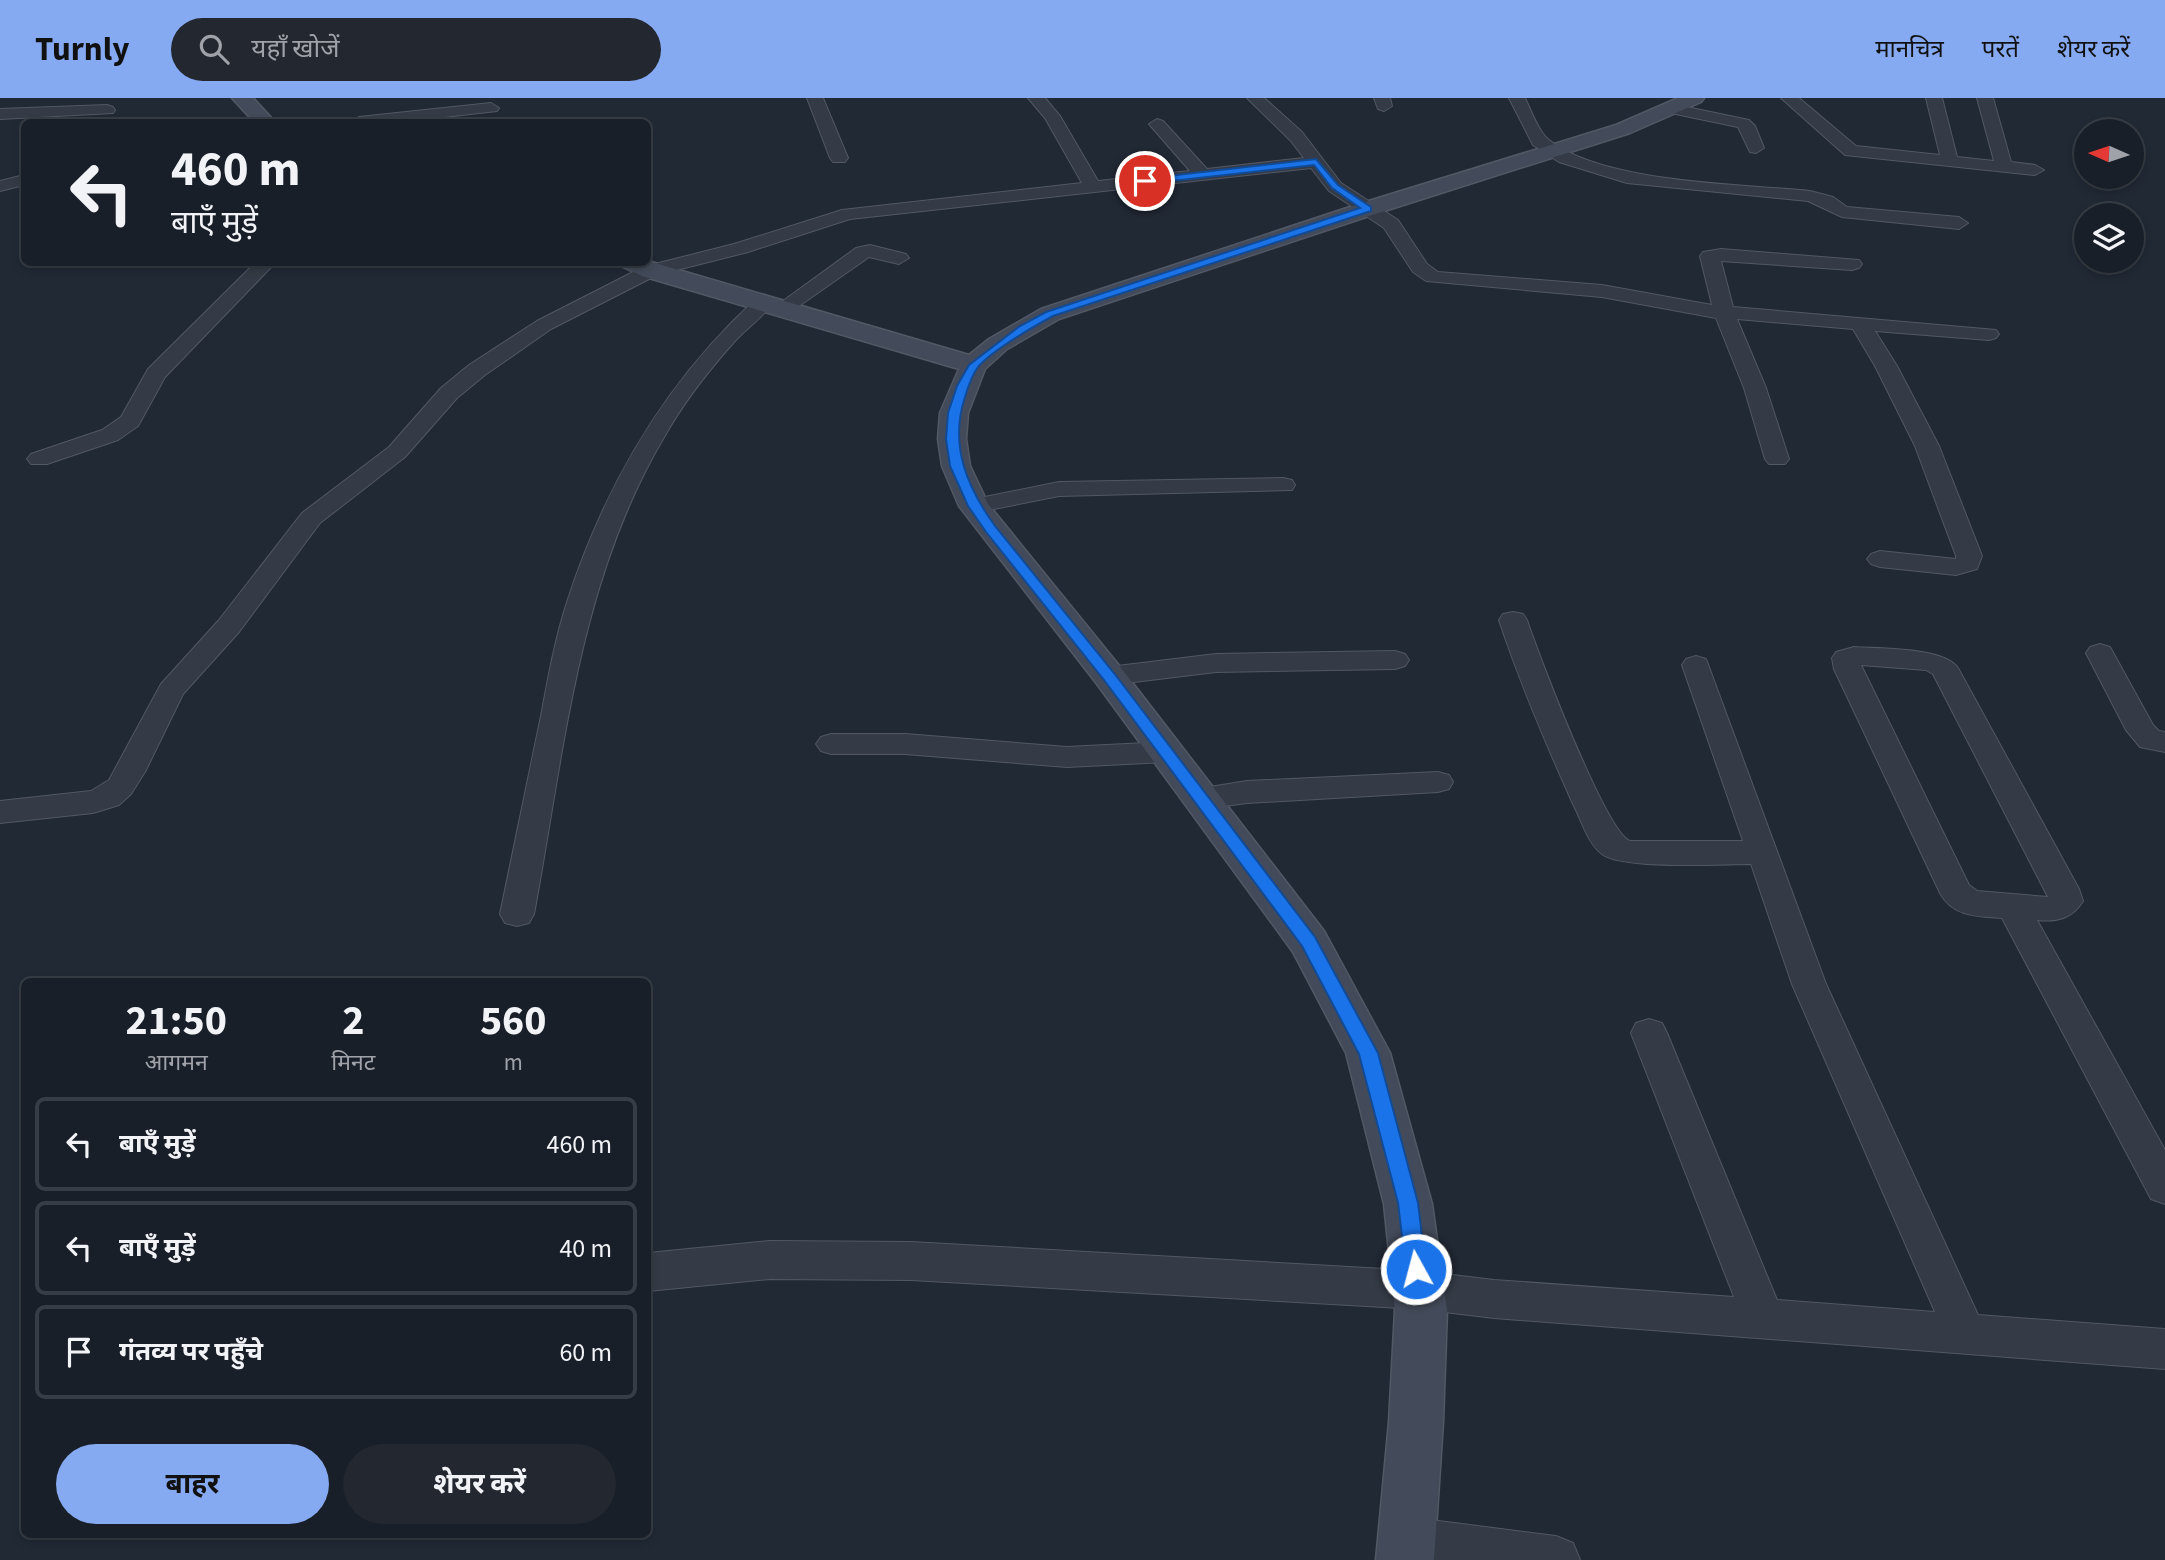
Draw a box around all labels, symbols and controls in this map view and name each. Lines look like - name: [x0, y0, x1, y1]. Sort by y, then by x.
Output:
- search box: [171, 18, 661, 81]
- text: Turnly: [35, 26, 129, 73]
- icon: search: [195, 30, 233, 68]
- text: यहाँ खोजें: [251, 30, 339, 67]
- text: मानचित्र: [1875, 32, 1944, 67]
- text: परतें: [1982, 32, 2019, 67]
- text: शेयर करें: [2057, 32, 2130, 67]
- north arrow: [2074, 119, 2144, 189]
- map controls: [2074, 119, 2144, 273]
- text: 460 m: [171, 135, 300, 205]
- icon: left: [56, 147, 147, 238]
- pin: [1115, 151, 1175, 211]
- icon: arrive: [1126, 162, 1164, 200]
- text: बाएँ मुड़ें: [171, 200, 258, 246]
- button: layers: [2074, 203, 2144, 273]
- text: 21:50: [126, 991, 227, 1051]
- text: 2: [342, 991, 364, 1051]
- text: 560: [480, 991, 546, 1051]
- text: आगमन: [145, 1046, 208, 1079]
- text: मिनट: [331, 1046, 375, 1079]
- text: m: [504, 1046, 523, 1079]
- icon: left: [60, 1125, 98, 1163]
- text: बाएँ मुड़ें: [119, 1125, 196, 1162]
- text: 460 m: [546, 1126, 612, 1163]
- icon: left: [60, 1229, 98, 1267]
- text: बाएँ मुड़ें: [119, 1229, 196, 1266]
- text: 40 m: [559, 1230, 612, 1267]
- position arrow: [1379, 1232, 1453, 1306]
- icon: arrive: [60, 1333, 98, 1371]
- text: गंतव्य पर पहुँचे: [119, 1333, 263, 1370]
- text: 60 m: [559, 1334, 612, 1371]
- button: बाहर: [56, 1444, 329, 1524]
- button: शेयर करें: [343, 1444, 616, 1524]

